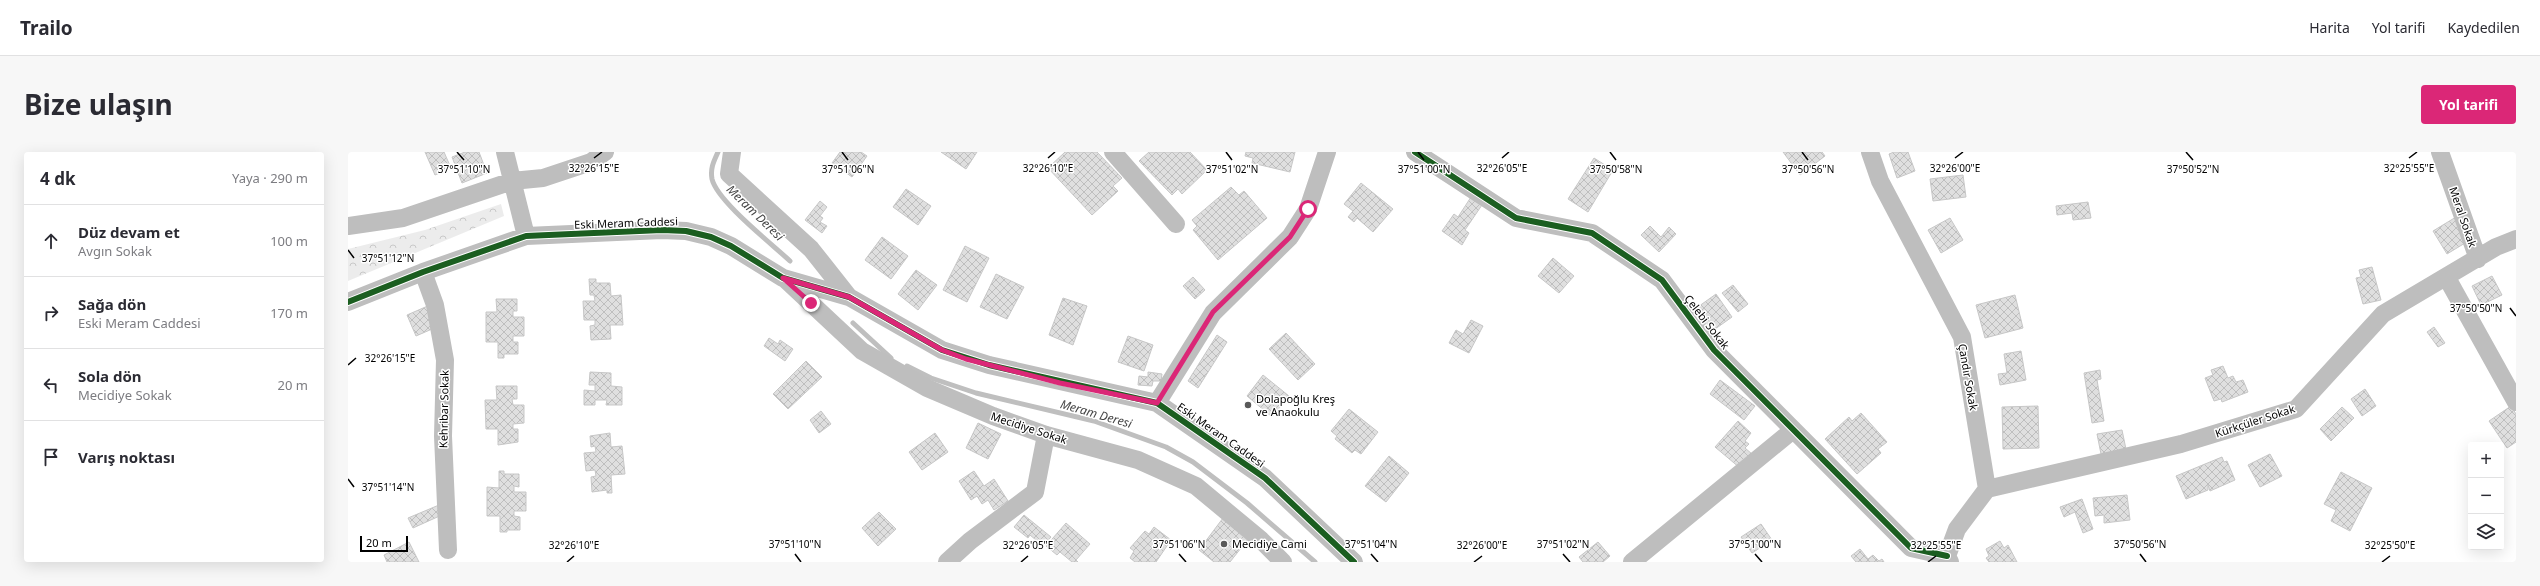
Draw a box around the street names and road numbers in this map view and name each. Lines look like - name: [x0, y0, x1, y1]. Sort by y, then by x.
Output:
- street label: Meral Sokak: [2446, 185, 2481, 249]
- street label: Eski Meram Caddesi: [574, 213, 678, 232]
- street label: Çelebi Sokak: [1681, 291, 1733, 352]
- street label: Çandır Sokak: [1955, 342, 1982, 412]
- street label: Kehribar Sokak: [435, 370, 452, 448]
- street label: Eski Meram Caddesi: [1174, 399, 1268, 470]
- street label: Kürkçüler Sokak: [2213, 401, 2297, 441]
- street label: Mecidiye Sokak: [989, 408, 1069, 447]

